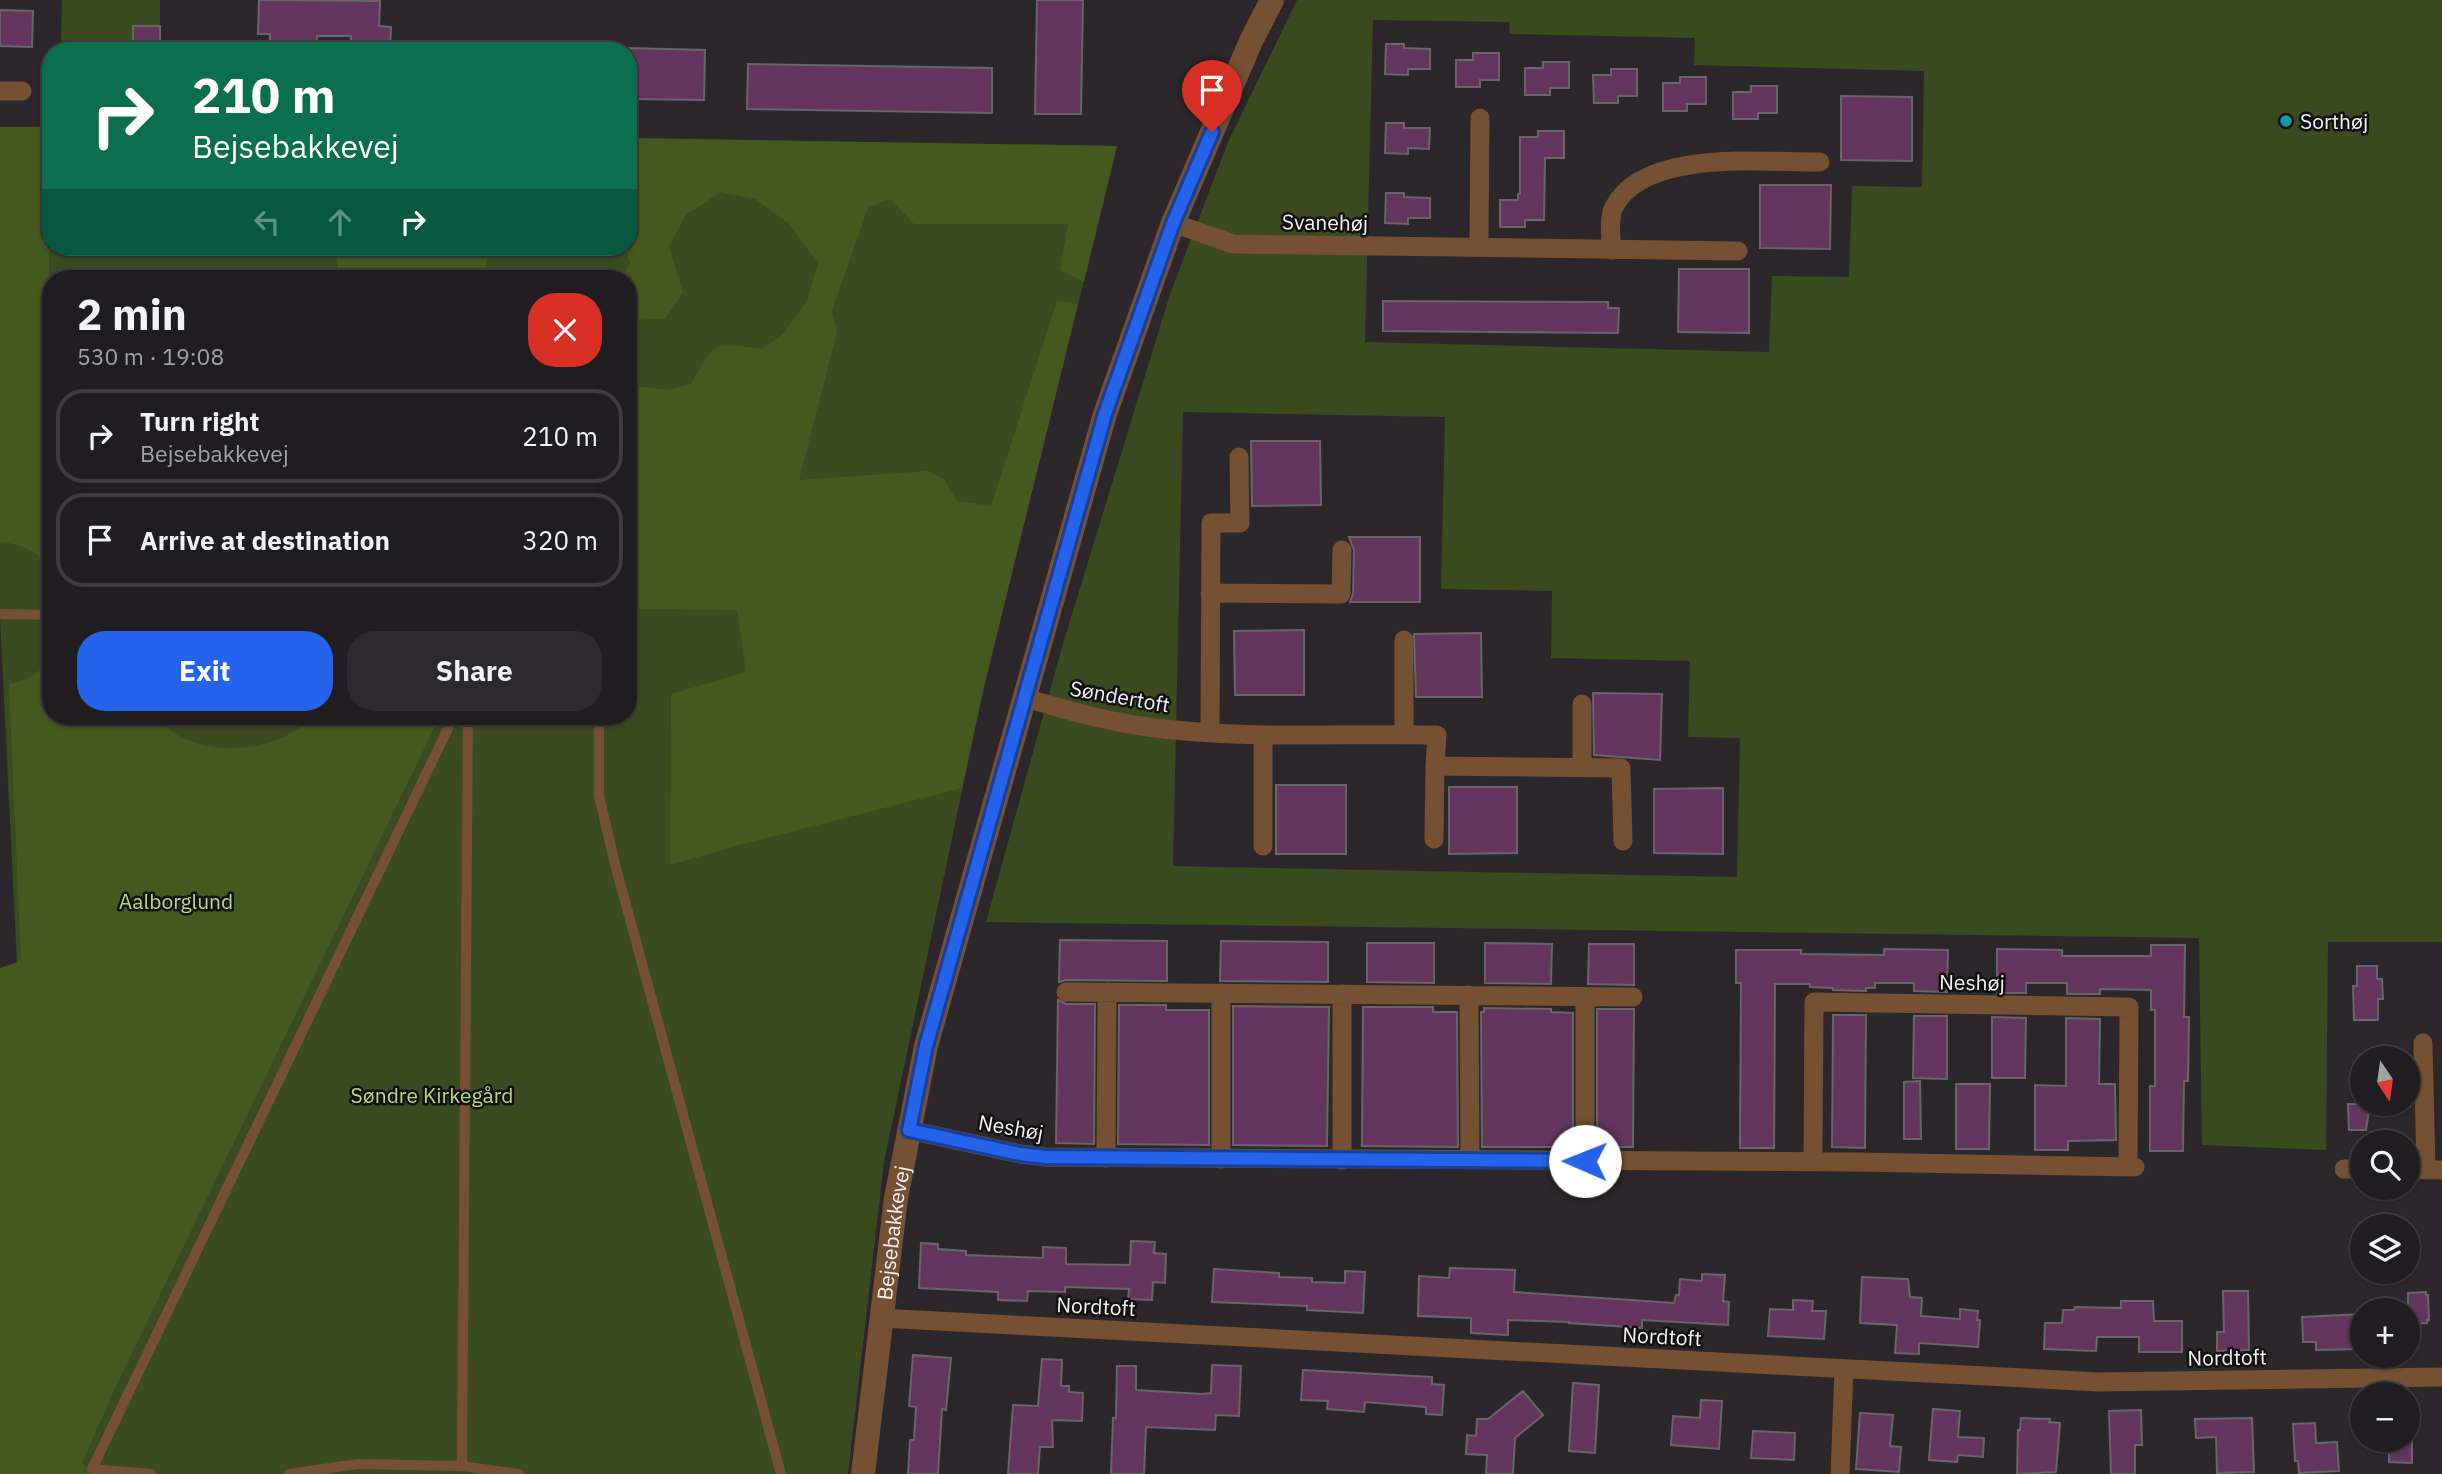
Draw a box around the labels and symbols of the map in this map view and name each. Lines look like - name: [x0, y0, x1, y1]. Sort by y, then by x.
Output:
- pin: [1182, 60, 1242, 132]
- place label: Sorthøj: [2300, 107, 2368, 135]
- marker: Sorthøj: [2278, 113, 2294, 129]
- street label: Svanehøj: [1282, 207, 1368, 237]
- street label: Søndertoft: [1068, 673, 1172, 719]
- park label: Aalborglund: [119, 887, 233, 915]
- street label: Neshøj: [1939, 967, 2005, 997]
- north arrow: [2350, 1046, 2420, 1116]
- park label: Søndre Kirkegård: [351, 1081, 513, 1109]
- street label: Neshøj: [976, 1108, 1046, 1146]
- position arrow: [1548, 1124, 1622, 1198]
- street label: Bejsebakkevej: [870, 1163, 916, 1302]
- street label: Nordtoft: [1056, 1290, 1136, 1322]
- street label: Nordtoft: [1622, 1320, 1702, 1352]
- street label: Nordtoft: [2187, 1342, 2267, 1372]

